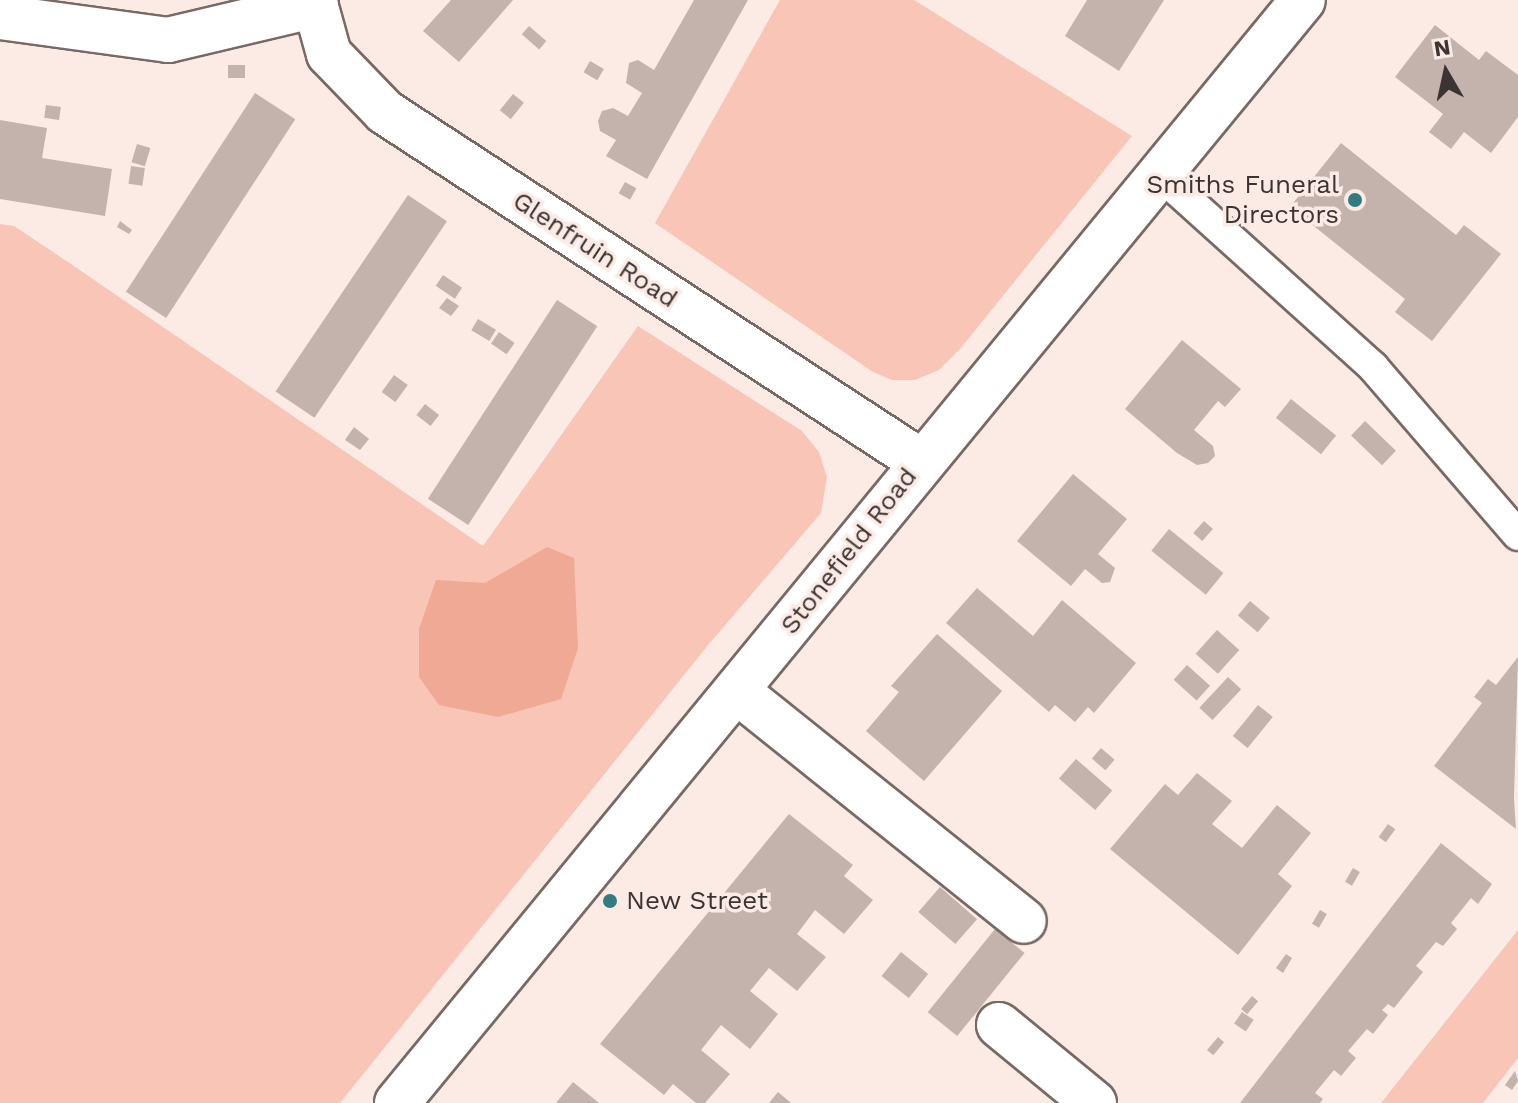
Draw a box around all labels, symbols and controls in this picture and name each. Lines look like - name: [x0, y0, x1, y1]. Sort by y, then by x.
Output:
- north arrow: [1406, 32, 1486, 112]
- text: N: [1432, 34, 1452, 61]
- place label: Smiths Funeral Directors: [1146, 169, 1339, 230]
- street label: Glenfruin Road: [507, 185, 683, 315]
- marker: Smiths Funeral Directors: [1346, 191, 1364, 209]
- street label: Stonefield Road: [774, 461, 924, 641]
- place label: New Street: [626, 885, 768, 917]
- marker: New Street: [601, 892, 619, 910]

